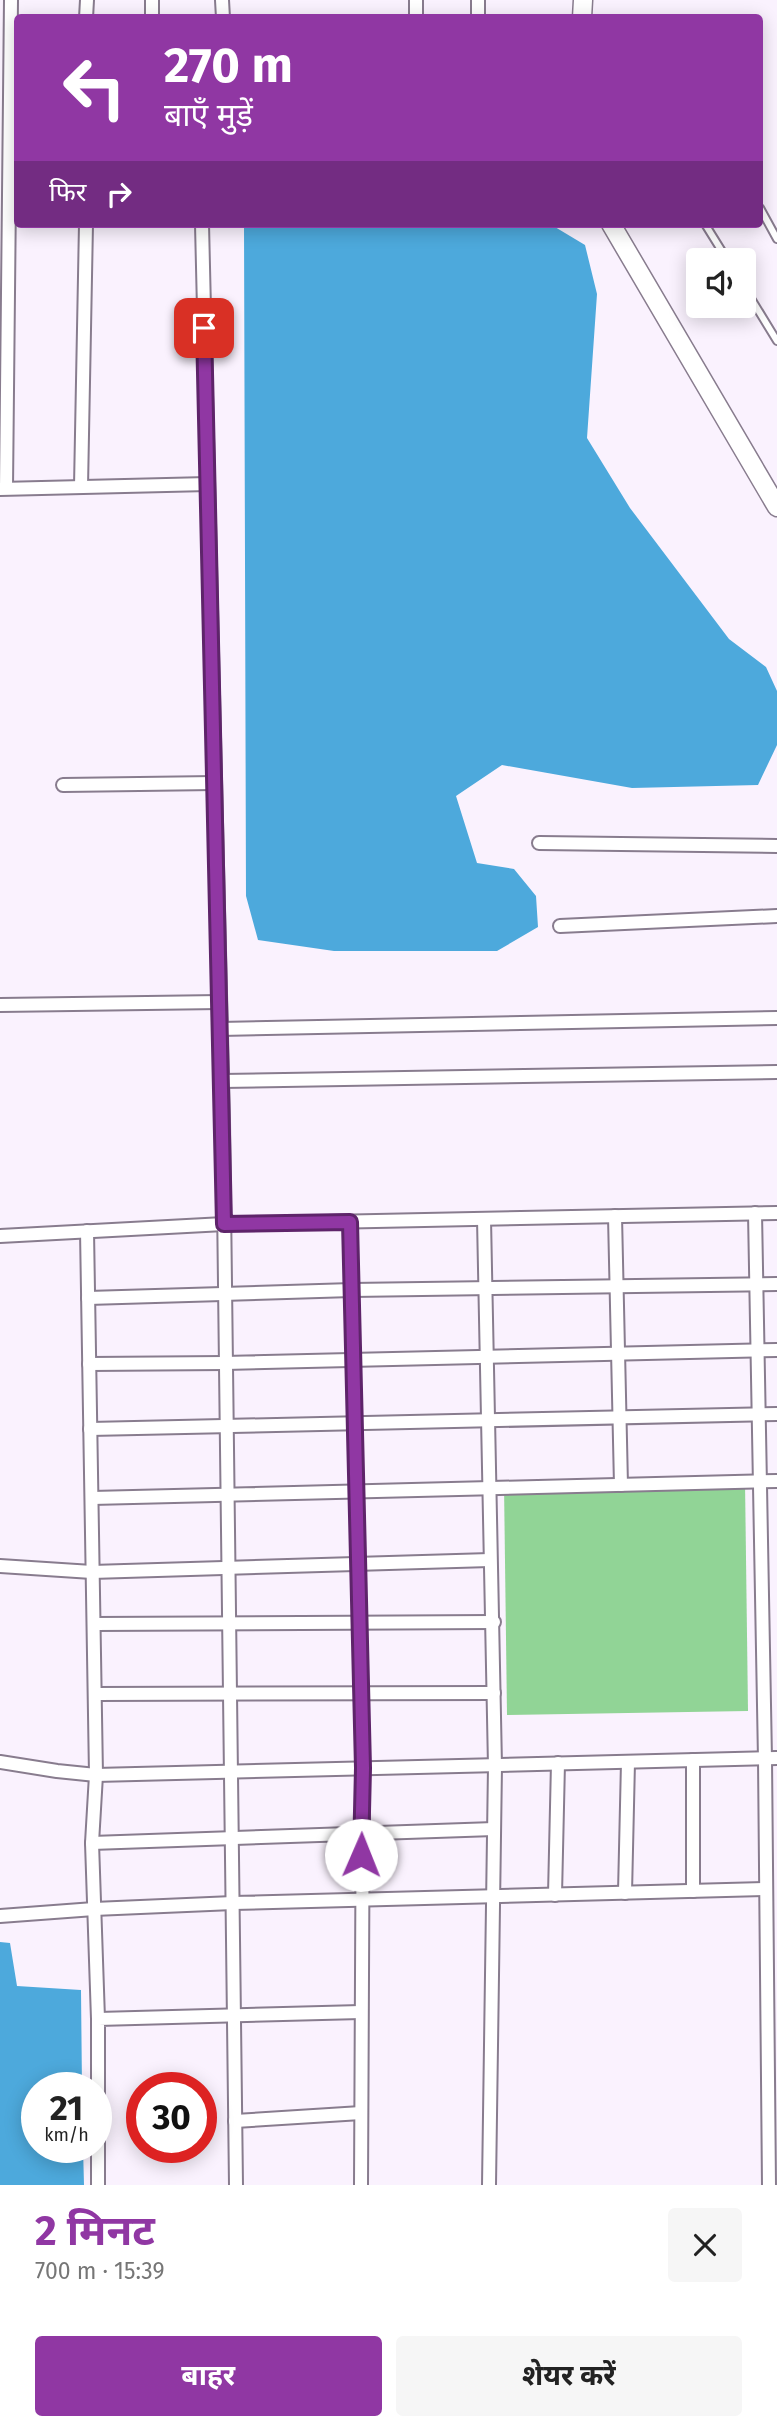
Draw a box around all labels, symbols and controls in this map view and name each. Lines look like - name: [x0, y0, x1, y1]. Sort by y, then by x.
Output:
- text: 270 m: [164, 36, 293, 95]
- icon: left: [49, 42, 140, 133]
- text: बाएँ मुड़ें: [164, 96, 253, 134]
- icon: right: [100, 175, 138, 213]
- text: फिर: [49, 177, 86, 208]
- map controls: [686, 248, 756, 318]
- button: sound: [686, 248, 756, 318]
- pin: [174, 298, 234, 358]
- icon: arrive: [185, 309, 223, 347]
- position arrow: [324, 1818, 398, 1892]
- speed limit sign: 30: [126, 2072, 217, 2163]
- text: 21: [50, 2087, 83, 2129]
- text: km/h: [44, 2124, 89, 2146]
- text: 2 मिनट: [35, 2206, 155, 2256]
- button: close: [668, 2208, 742, 2282]
- text: 700 m · 15:39: [35, 2257, 165, 2285]
- button: बाहर: [35, 2336, 382, 2416]
- button: शेयर करें: [396, 2336, 742, 2416]

